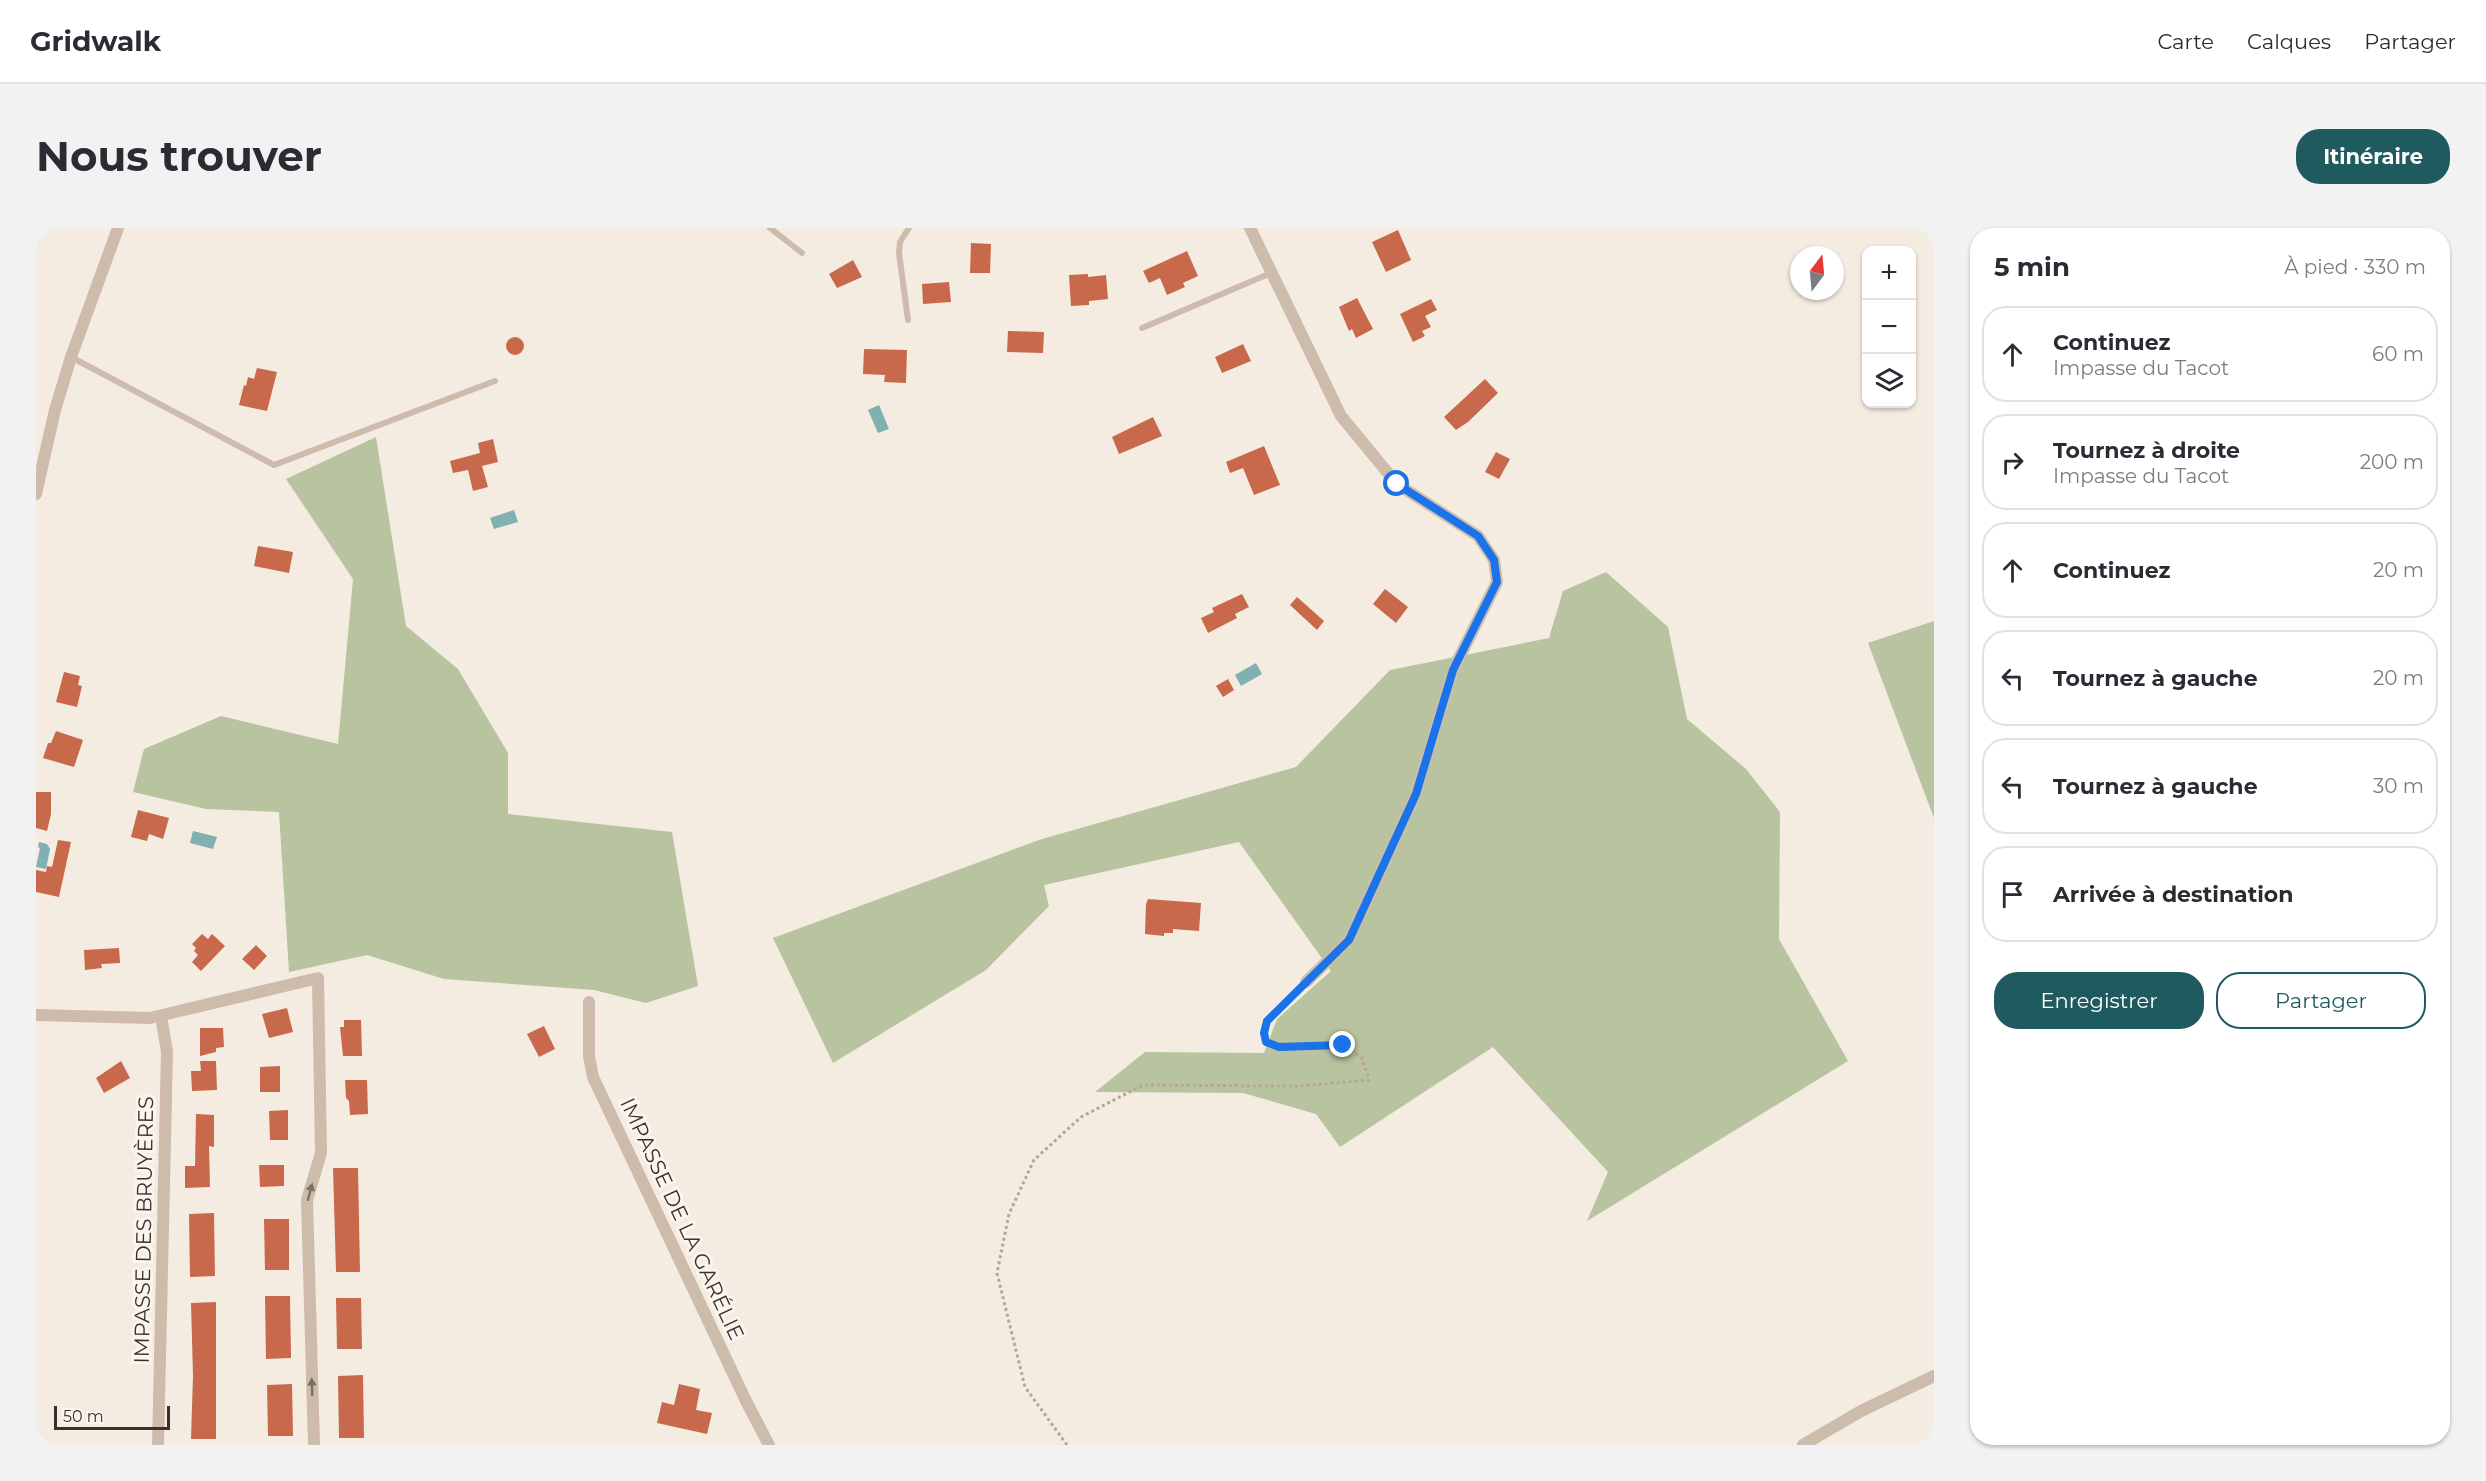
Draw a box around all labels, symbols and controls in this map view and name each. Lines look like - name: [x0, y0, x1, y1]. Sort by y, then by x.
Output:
- text: Gridwalk: [30, 24, 161, 58]
- text: Carte: [2157, 29, 2214, 54]
- text: Calques: [2247, 29, 2331, 54]
- text: Partager: [2364, 29, 2456, 54]
- button: Itinéraire: [2296, 129, 2450, 184]
- text: Nous trouver: [36, 130, 322, 182]
- north arrow: [1790, 246, 1844, 300]
- map controls: [1862, 246, 1916, 408]
- button: +: [1862, 246, 1916, 300]
- text: 5 min: [1994, 251, 2070, 283]
- text: À pied · 330 m: [2284, 255, 2426, 279]
- button: −: [1862, 300, 1916, 354]
- text: Continuez: [2053, 329, 2170, 356]
- icon: ahead: [1996, 338, 2029, 371]
- text: 60 m: [2372, 342, 2424, 366]
- button: layers: [1862, 354, 1916, 408]
- text: Impasse du Tacot: [2053, 356, 2229, 380]
- text: Tournez à droite: [2053, 437, 2240, 464]
- icon: right: [1996, 446, 2029, 479]
- text: 200 m: [2360, 450, 2424, 474]
- text: Impasse du Tacot: [2053, 464, 2229, 488]
- route start: [1383, 470, 1409, 496]
- icon: ahead: [1996, 554, 2029, 587]
- text: Continuez: [2053, 557, 2170, 584]
- text: 20 m: [2373, 558, 2424, 582]
- icon: left: [1996, 662, 2029, 695]
- text: Tournez à gauche: [2053, 665, 2258, 692]
- text: 20 m: [2373, 666, 2424, 690]
- icon: left: [1996, 770, 2029, 803]
- text: Tournez à gauche: [2053, 773, 2258, 800]
- text: 30 m: [2373, 774, 2424, 798]
- icon: arrive: [1996, 878, 2029, 911]
- text: Arrivée à destination: [2053, 881, 2293, 908]
- button: Enregistrer: [1994, 972, 2204, 1029]
- button: Partager: [2216, 972, 2426, 1029]
- route end: [1329, 1031, 1355, 1057]
- street label: IMPASSE DE LA GARÉLIE: [615, 1094, 750, 1344]
- street label: IMPASSE DES BRUYÈRES: [129, 1096, 158, 1364]
- one-way arrow: [306, 1183, 315, 1201]
- one-way arrow: [307, 1377, 317, 1396]
- scale bar: [54, 1403, 170, 1430]
- text: 50 m: [63, 1407, 104, 1426]

